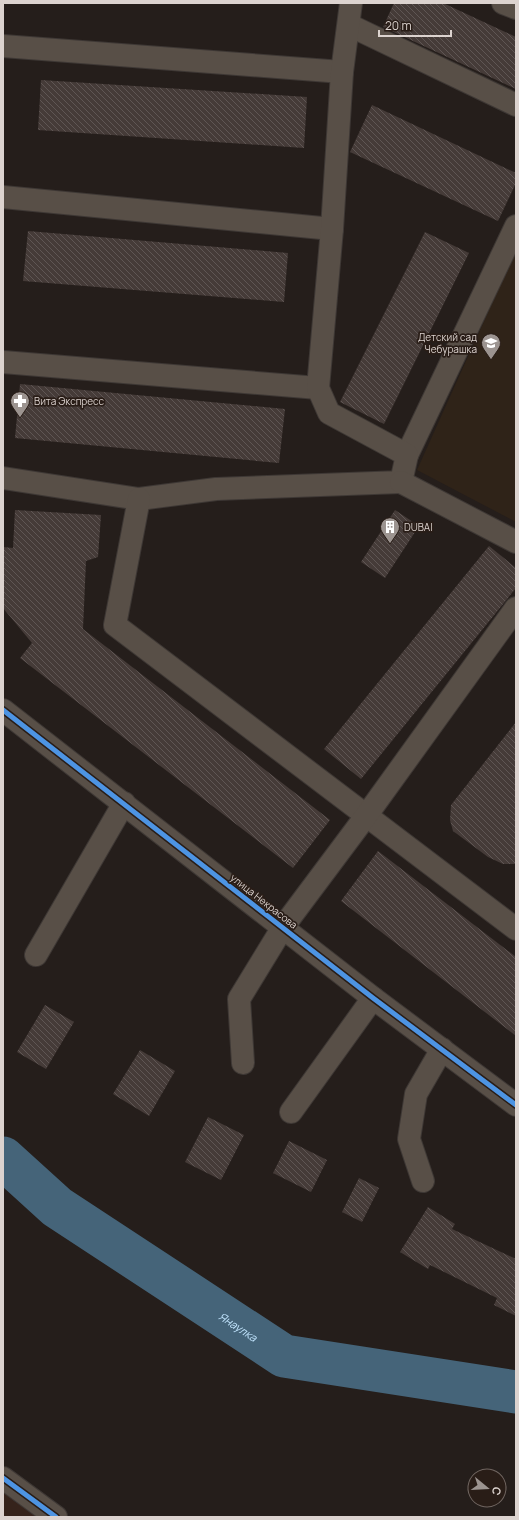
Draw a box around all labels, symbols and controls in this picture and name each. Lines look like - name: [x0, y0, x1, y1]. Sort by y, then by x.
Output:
- scale bar: [379, 12, 451, 38]
- text: 20 m: [385, 17, 412, 34]
- place label: Детский сад Чебурашка: [418, 330, 477, 356]
- school or university icon: Детский сад Чебурашка: [480, 332, 502, 360]
- pharmacy icon: Вита Экспресс: [9, 390, 31, 418]
- place label: Вита Экспресс: [34, 394, 105, 408]
- building icon: DUBAI: [379, 516, 401, 544]
- place label: DUBAI: [404, 520, 433, 534]
- street label: улица Некрасова: [228, 870, 300, 932]
- water label: Янаулка: [216, 1308, 261, 1345]
- north arrow: [467, 1468, 507, 1508]
- text: С: [489, 1485, 505, 1497]

